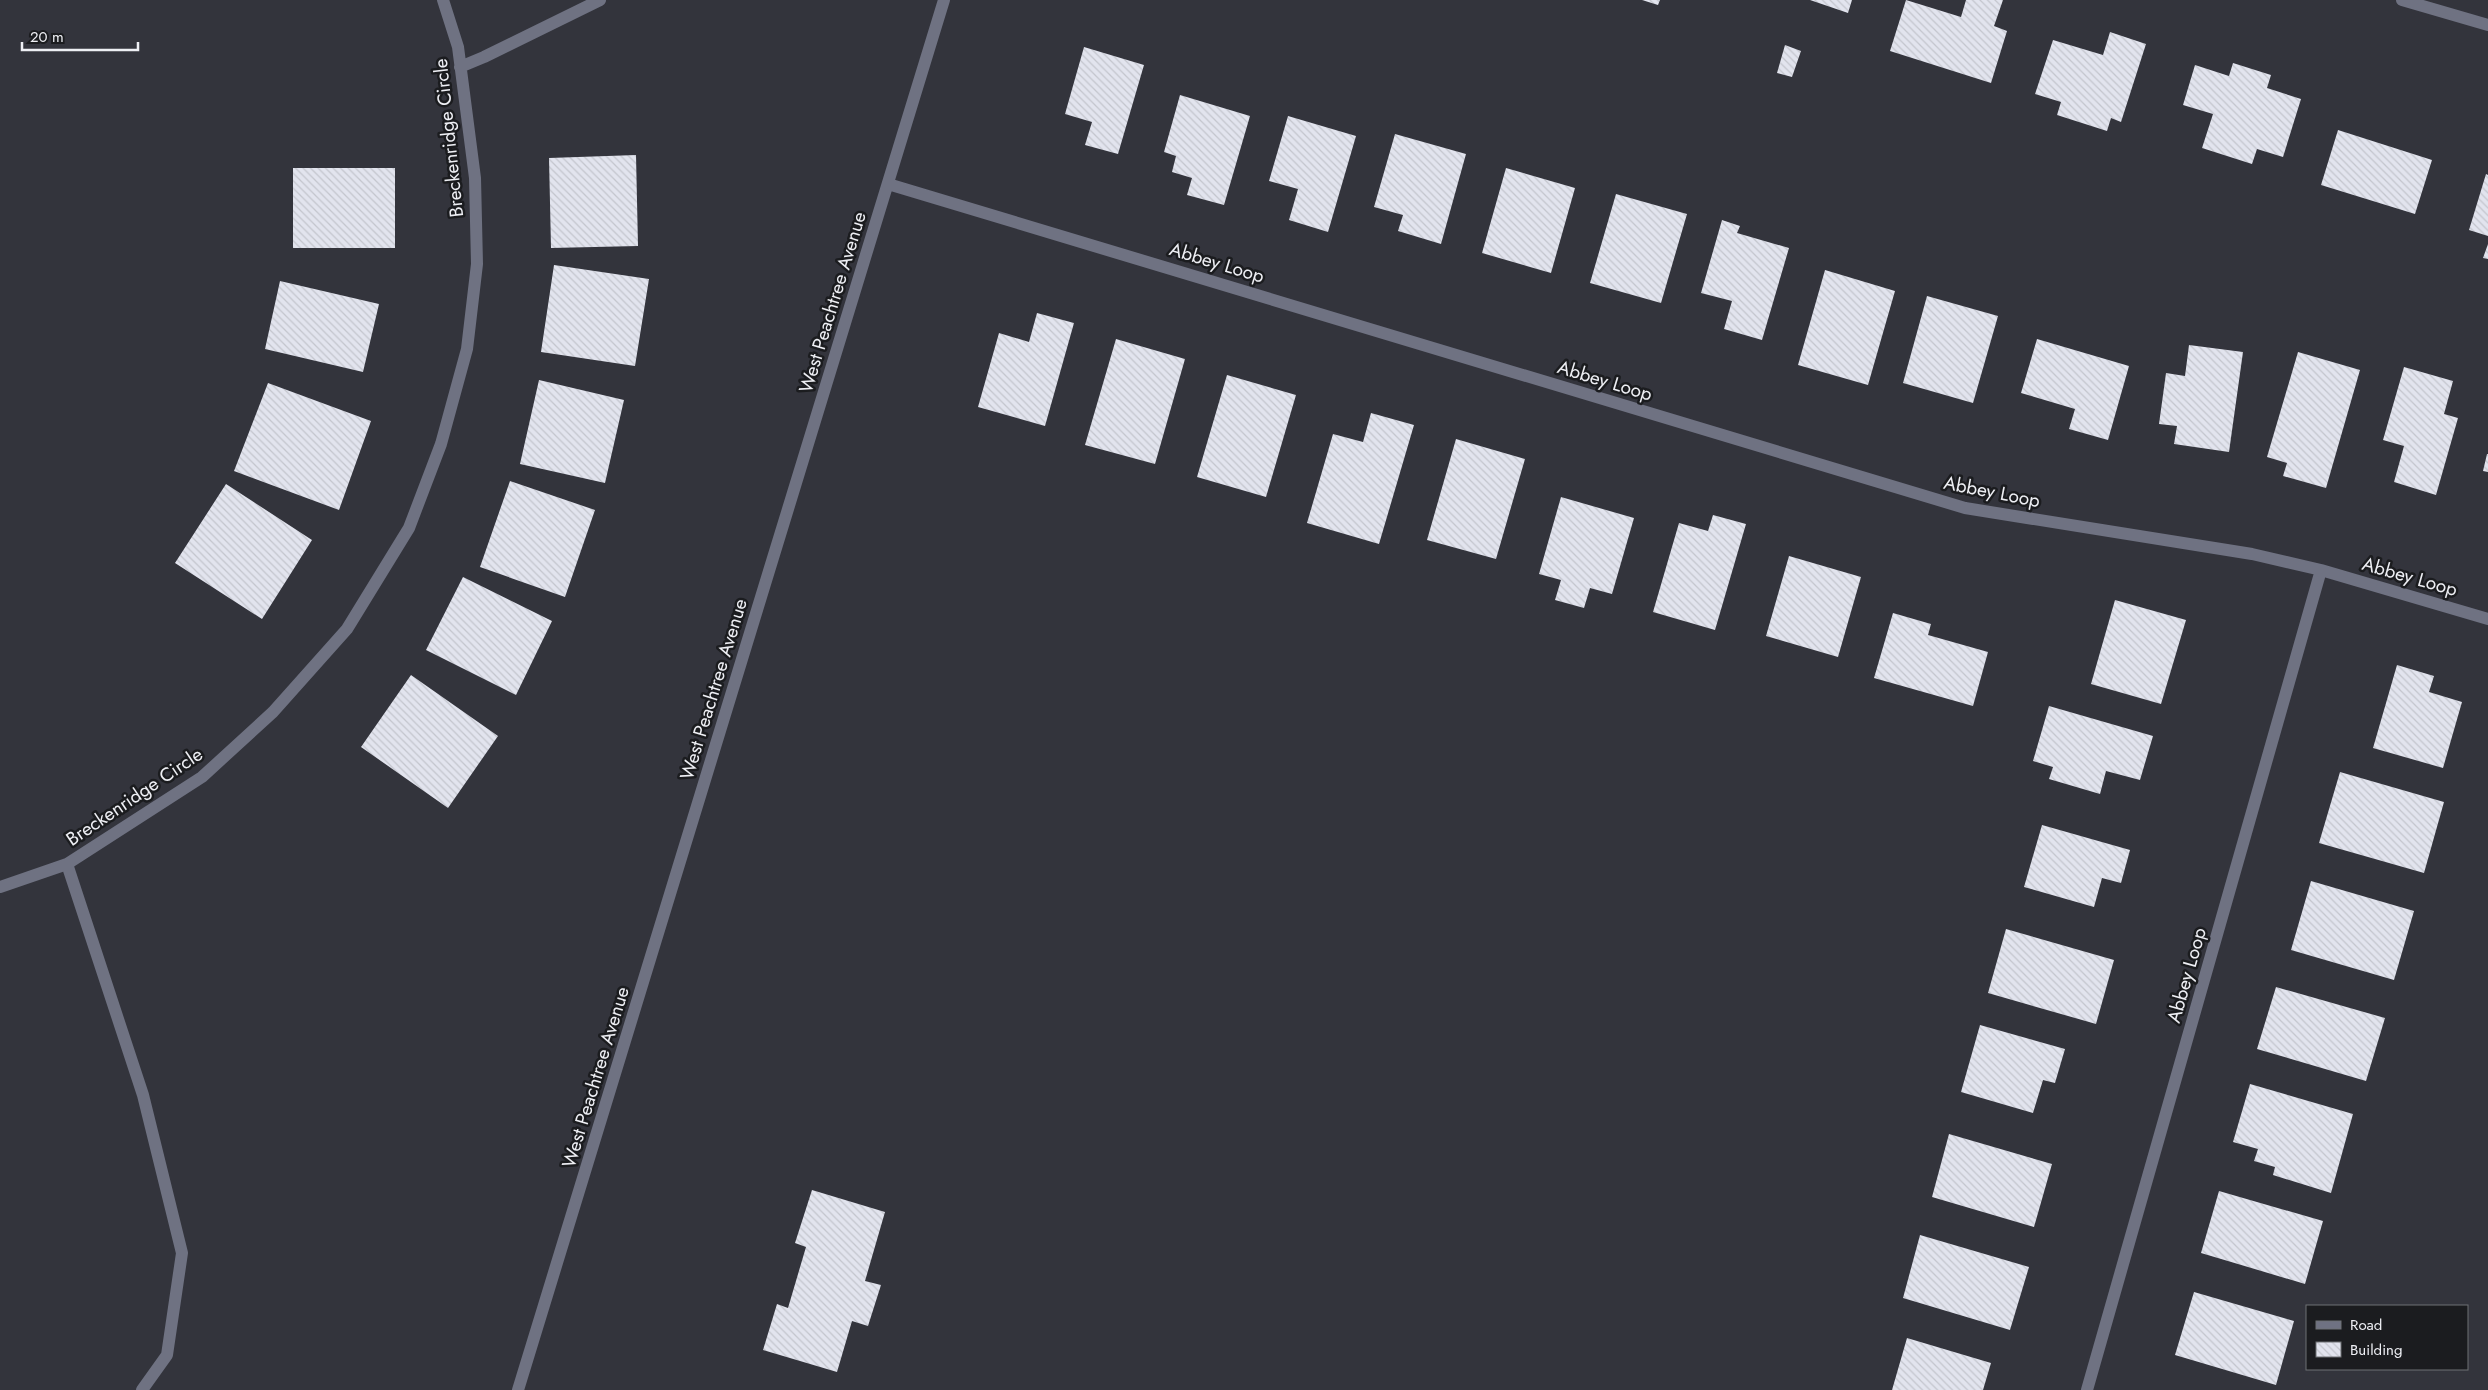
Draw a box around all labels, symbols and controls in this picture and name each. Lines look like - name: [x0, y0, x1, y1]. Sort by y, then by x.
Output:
- scale bar: [22, 20, 139, 52]
- text: 20 m: [30, 26, 64, 48]
- street label: Breckenridge Circle: [427, 57, 470, 219]
- street label: West Peachtree Avenue: [792, 208, 873, 396]
- street label: Abbey Loop: [1166, 235, 1268, 290]
- street label: Abbey Loop: [1554, 353, 1656, 408]
- street label: Abbey Loop: [1941, 469, 2043, 514]
- street label: Abbey Loop: [2359, 550, 2461, 603]
- street label: West Peachtree Avenue: [673, 595, 754, 783]
- street label: Breckenridge Circle: [61, 740, 208, 852]
- street label: Abbey Loop: [2160, 924, 2213, 1026]
- street label: West Peachtree Avenue: [555, 983, 636, 1171]
- legend: [2306, 1305, 2468, 1370]
- text: Road: [2350, 1314, 2382, 1336]
- text: Building: [2350, 1339, 2402, 1361]

